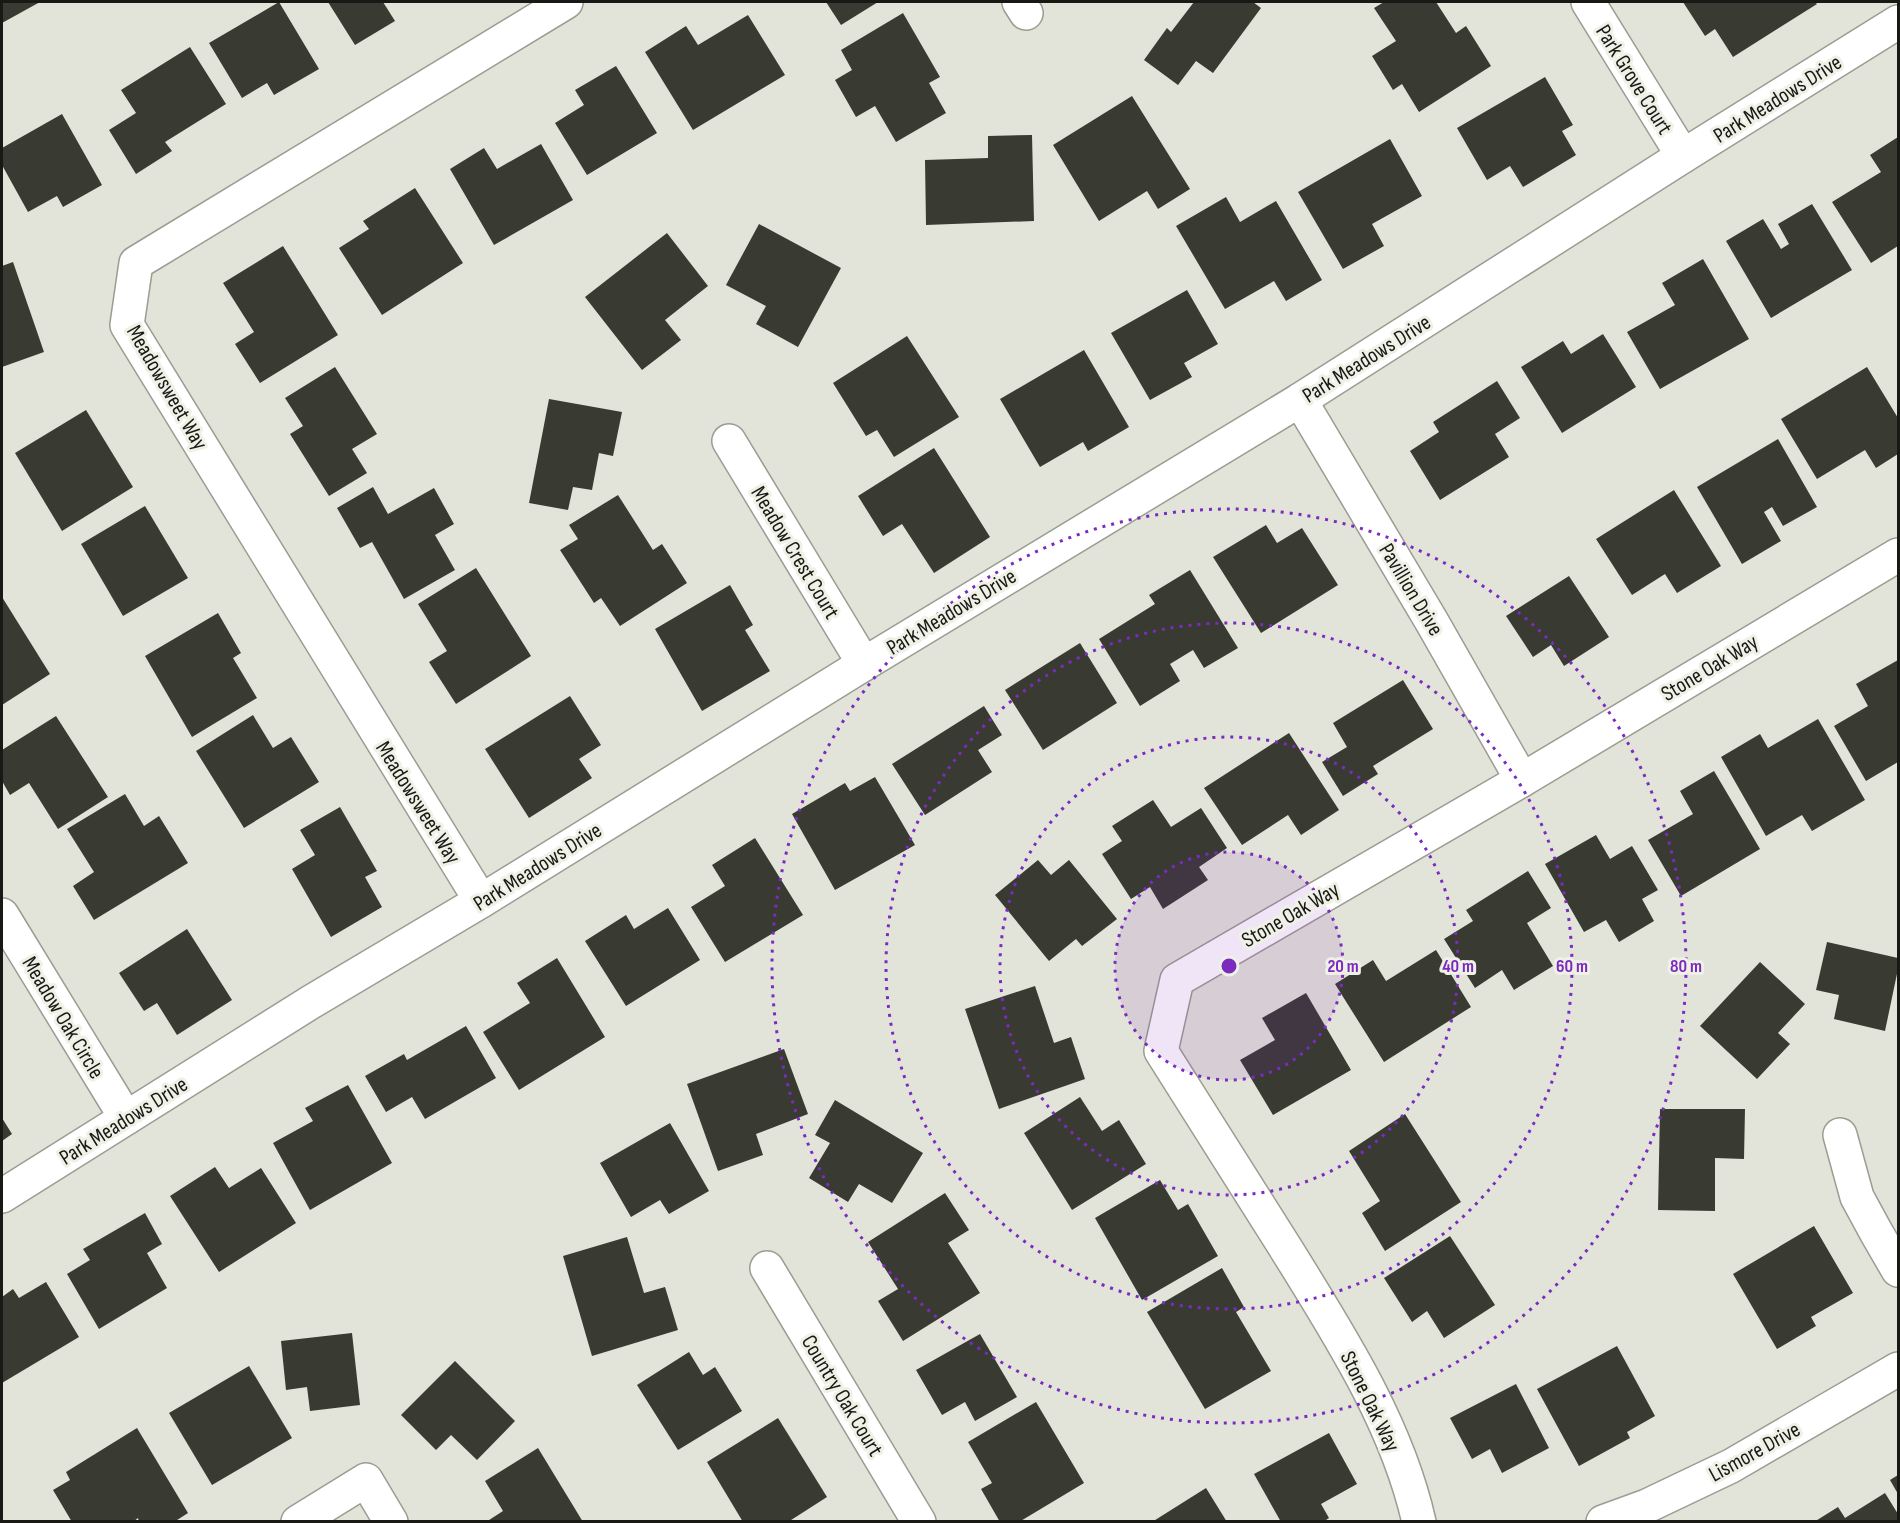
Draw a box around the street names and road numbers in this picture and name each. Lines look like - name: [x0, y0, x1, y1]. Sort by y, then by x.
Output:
- street label: Park Grove Court: [1589, 20, 1678, 140]
- street label: Park Meadows Drive: [1709, 49, 1847, 150]
- street label: Park Meadows Drive: [1298, 309, 1436, 410]
- street label: Meadowsweet Way: [120, 321, 214, 455]
- street label: Meadow Crest Court: [745, 482, 845, 624]
- street label: Pavillion Drive: [1373, 539, 1449, 641]
- street label: Park Meadows Drive: [882, 563, 1021, 662]
- street label: Stone Oak Way: [1656, 629, 1764, 708]
- street label: Meadowsweet Way: [369, 736, 466, 870]
- street label: Park Meadows Drive: [469, 817, 607, 918]
- street label: Stone Oak Way: [1237, 876, 1345, 954]
- street label: Meadow Oak Circle: [16, 952, 110, 1084]
- street label: Park Meadows Drive: [55, 1071, 193, 1172]
- street label: Country Oak Court: [795, 1330, 889, 1462]
- street label: Stone Oak Way: [1334, 1347, 1406, 1457]
- street label: Lismore Drive: [1704, 1416, 1805, 1488]

